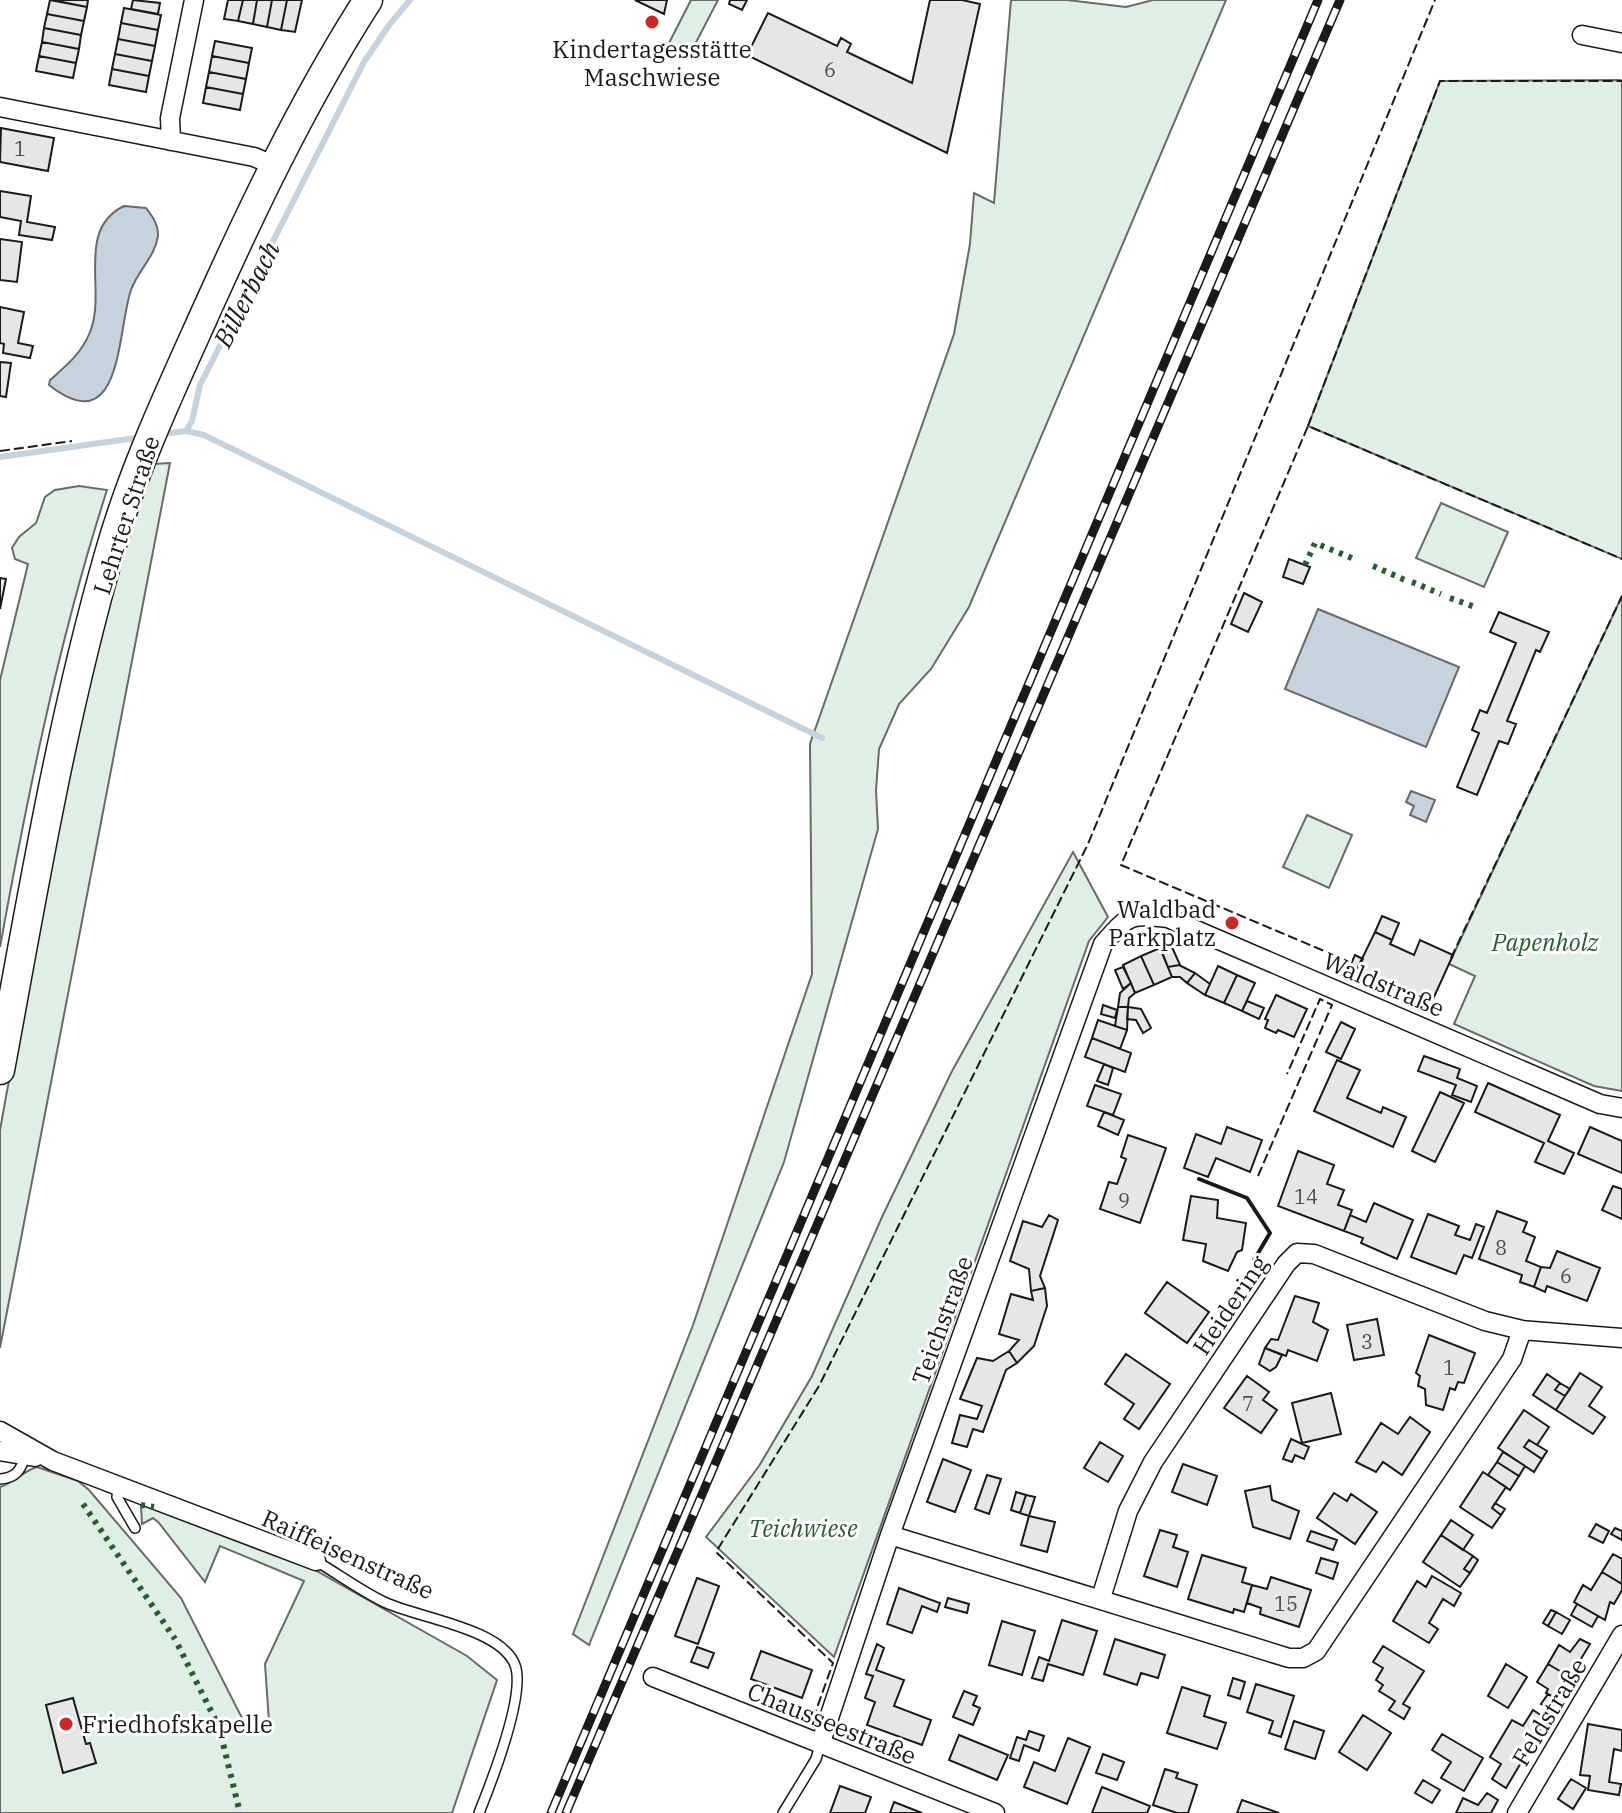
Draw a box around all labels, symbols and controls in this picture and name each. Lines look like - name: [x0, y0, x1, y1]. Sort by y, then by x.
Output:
- marker: Kindertagesstätte Maschwiese: [643, 13, 661, 31]
- place label: Kindertagesstätte Maschwiese: [552, 33, 752, 93]
- house number: 6: [824, 56, 836, 83]
- house number: 1: [14, 135, 26, 162]
- water label: Billerbach: [204, 235, 287, 354]
- street label: Lehrter Straße: [85, 432, 167, 598]
- place label: Waldbad Parkplatz: [1108, 893, 1216, 953]
- marker: Waldbad Parkplatz: [1223, 914, 1241, 932]
- park label: Papenholz: [1491, 926, 1599, 958]
- street label: Waldstraße: [1319, 944, 1449, 1024]
- house number: 14: [1294, 1183, 1318, 1210]
- house number: 9: [1118, 1187, 1130, 1214]
- house number: 8: [1495, 1234, 1507, 1261]
- street label: Heidering: [1185, 1249, 1275, 1361]
- street label: Teichstraße: [904, 1251, 980, 1389]
- house number: 6: [1560, 1262, 1572, 1289]
- house number: 3: [1361, 1328, 1373, 1355]
- house number: 1: [1443, 1354, 1455, 1381]
- house number: 7: [1242, 1390, 1254, 1417]
- street label: Raiffeisenstraße: [257, 1502, 439, 1606]
- park label: Teichwiese: [748, 1512, 858, 1544]
- house number: 15: [1274, 1590, 1298, 1617]
- street label: Feldstraße: [1504, 1652, 1594, 1772]
- street label: Chausseestraße: [743, 1675, 921, 1771]
- place label: Friedhofskapelle: [82, 1708, 273, 1740]
- marker: Friedhofskapelle: [57, 1715, 75, 1733]

